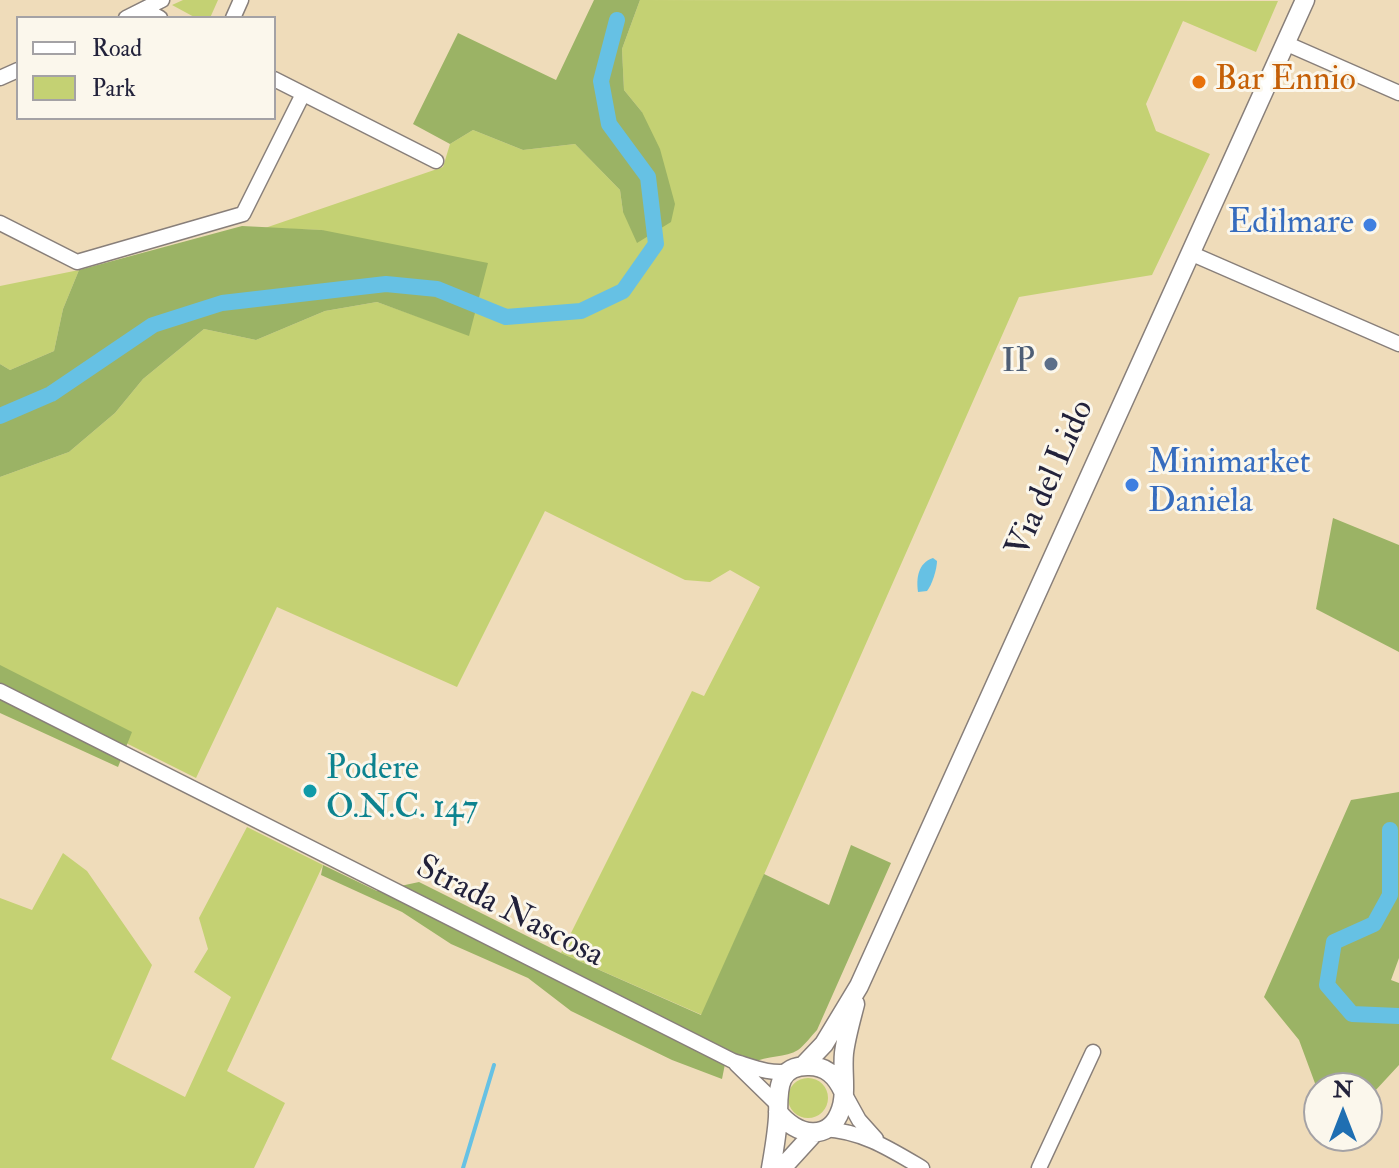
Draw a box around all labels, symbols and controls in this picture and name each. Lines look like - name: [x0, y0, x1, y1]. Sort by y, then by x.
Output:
- legend: [16, 16, 276, 120]
- text: Road: [92, 33, 142, 64]
- place label: Bar Ennio: [1215, 62, 1356, 102]
- text: Park: [92, 73, 136, 104]
- marker: Bar Ennio: [1190, 73, 1208, 91]
- place label: Edilmare: [1228, 205, 1354, 245]
- marker: Edilmare: [1361, 216, 1379, 234]
- place label: IP: [1001, 344, 1035, 384]
- marker: IP: [1042, 355, 1060, 373]
- street label: Via del Lido: [999, 394, 1105, 564]
- place label: Minimarket Daniela: [1148, 445, 1310, 524]
- marker: Minimarket Daniela: [1123, 476, 1141, 494]
- place label: Podere O.N.C. 147: [326, 751, 478, 830]
- marker: Podere O.N.C. 147: [301, 782, 319, 800]
- street label: Strada Nascosa: [408, 848, 610, 978]
- north arrow: [1303, 1072, 1383, 1152]
- text: N: [1333, 1076, 1353, 1104]

